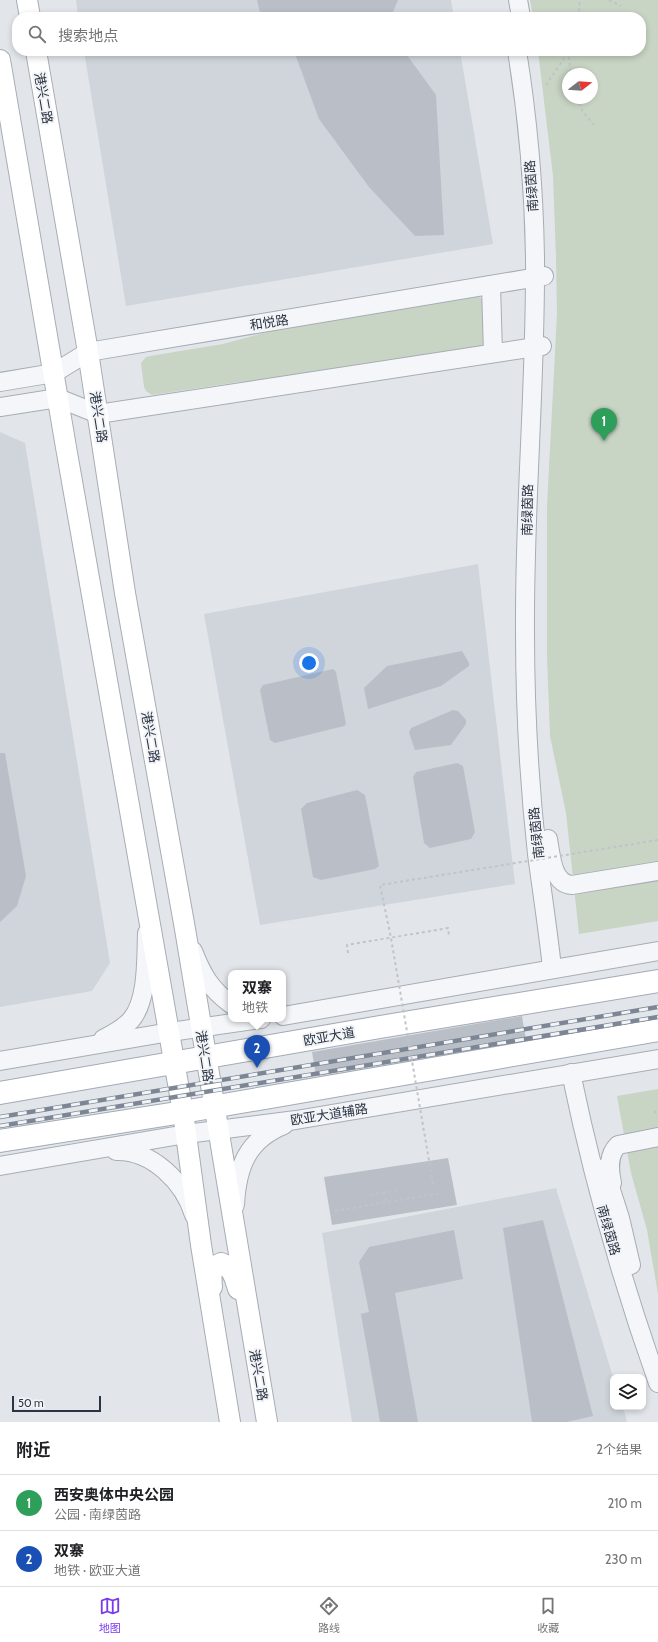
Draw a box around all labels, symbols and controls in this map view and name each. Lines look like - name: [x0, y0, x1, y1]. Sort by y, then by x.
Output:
- search box: [12, 12, 646, 56]
- icon: search: [26, 23, 48, 45]
- text: 搜索地点: [58, 27, 118, 45]
- north arrow: [562, 68, 598, 104]
- street label: 港兴二路: [32, 71, 56, 125]
- street label: 南绿茵路: [521, 159, 541, 213]
- street label: 和悦路: [248, 311, 290, 333]
- street label: 港兴二路: [87, 390, 111, 444]
- pin: 1: [591, 408, 617, 441]
- street label: 南绿茵路: [519, 484, 535, 536]
- your location: [299, 653, 319, 673]
- street label: 港兴二路: [139, 710, 163, 764]
- street label: 南绿茵路: [525, 806, 547, 860]
- popup: [228, 970, 286, 1022]
- text: 双寨: [242, 979, 272, 997]
- text: 地铁: [242, 999, 268, 1015]
- street label: 欧亚大道: [302, 1024, 356, 1048]
- street label: 港兴二路: [193, 1029, 217, 1083]
- pin: 2: [244, 1035, 270, 1068]
- street label: 欧亚大道辅路: [289, 1100, 369, 1128]
- street label: 南绿茵路: [594, 1203, 624, 1257]
- street label: 港兴二路: [247, 1348, 271, 1402]
- map controls: [610, 1374, 646, 1410]
- button: layers: [610, 1374, 646, 1410]
- scale bar: [12, 1394, 101, 1413]
- text: 50 m: [18, 1396, 44, 1410]
- text: 附近: [16, 1440, 50, 1460]
- text: 2个结果: [596, 1441, 642, 1457]
- text: 西安奥体中央公园: [54, 1486, 174, 1504]
- text: 1: [27, 1495, 31, 1511]
- text: 210 m: [608, 1495, 642, 1511]
- text: 公园 · 南绿茵路: [54, 1506, 141, 1522]
- text: 双寨: [54, 1542, 84, 1560]
- text: 2: [26, 1551, 32, 1567]
- text: 230 m: [605, 1551, 642, 1567]
- text: 地铁 · 欧亚大道: [54, 1562, 141, 1578]
- tab: 地图: [99, 1595, 121, 1635]
- tab: 路线: [318, 1595, 340, 1635]
- tab: 收藏: [537, 1595, 559, 1635]

